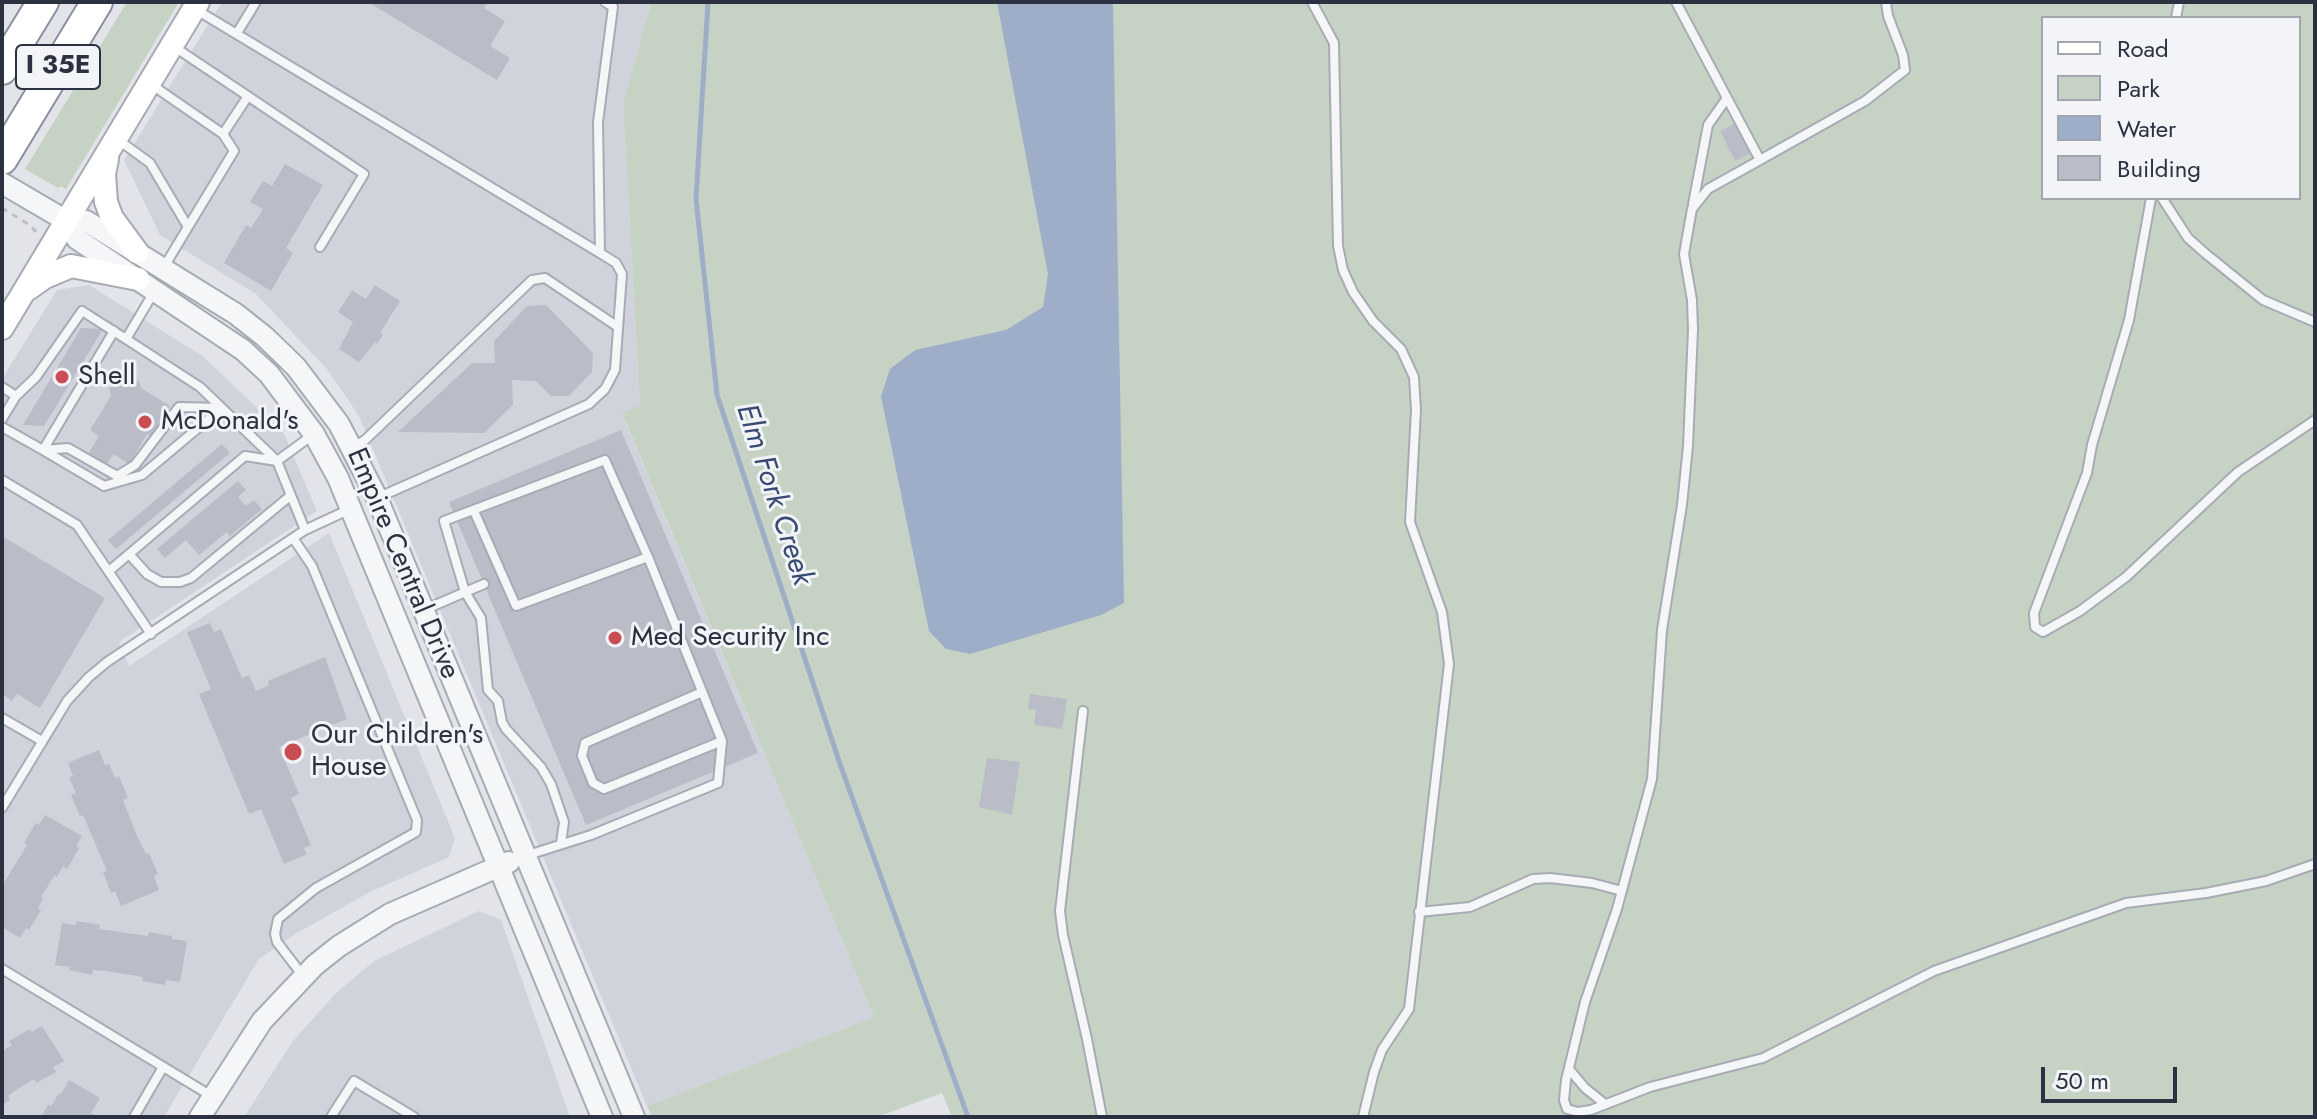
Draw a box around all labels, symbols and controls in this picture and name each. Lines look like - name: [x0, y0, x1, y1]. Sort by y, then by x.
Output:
- legend: [2041, 16, 2301, 200]
- text: Road: [2117, 31, 2169, 66]
- road number: I 35E: [16, 45, 100, 89]
- text: Park: [2117, 71, 2160, 106]
- text: Water: [2117, 111, 2176, 146]
- text: Building: [2117, 151, 2201, 186]
- place label: Shell: [78, 360, 135, 394]
- marker: Shell: [53, 368, 71, 386]
- water label: Elm Fork Creek: [727, 400, 819, 590]
- place label: McDonald's: [161, 405, 298, 439]
- marker: McDonald's: [136, 413, 154, 431]
- street label: Empire Central Drive: [338, 443, 466, 685]
- place label: Med Security Inc: [631, 621, 830, 655]
- marker: Med Security Inc: [606, 629, 624, 647]
- place label: Our Children's House: [311, 719, 483, 785]
- marker: Our Children's House: [282, 741, 304, 763]
- scale bar: [2045, 1051, 2181, 1101]
- text: 50 m: [2055, 1063, 2109, 1098]

